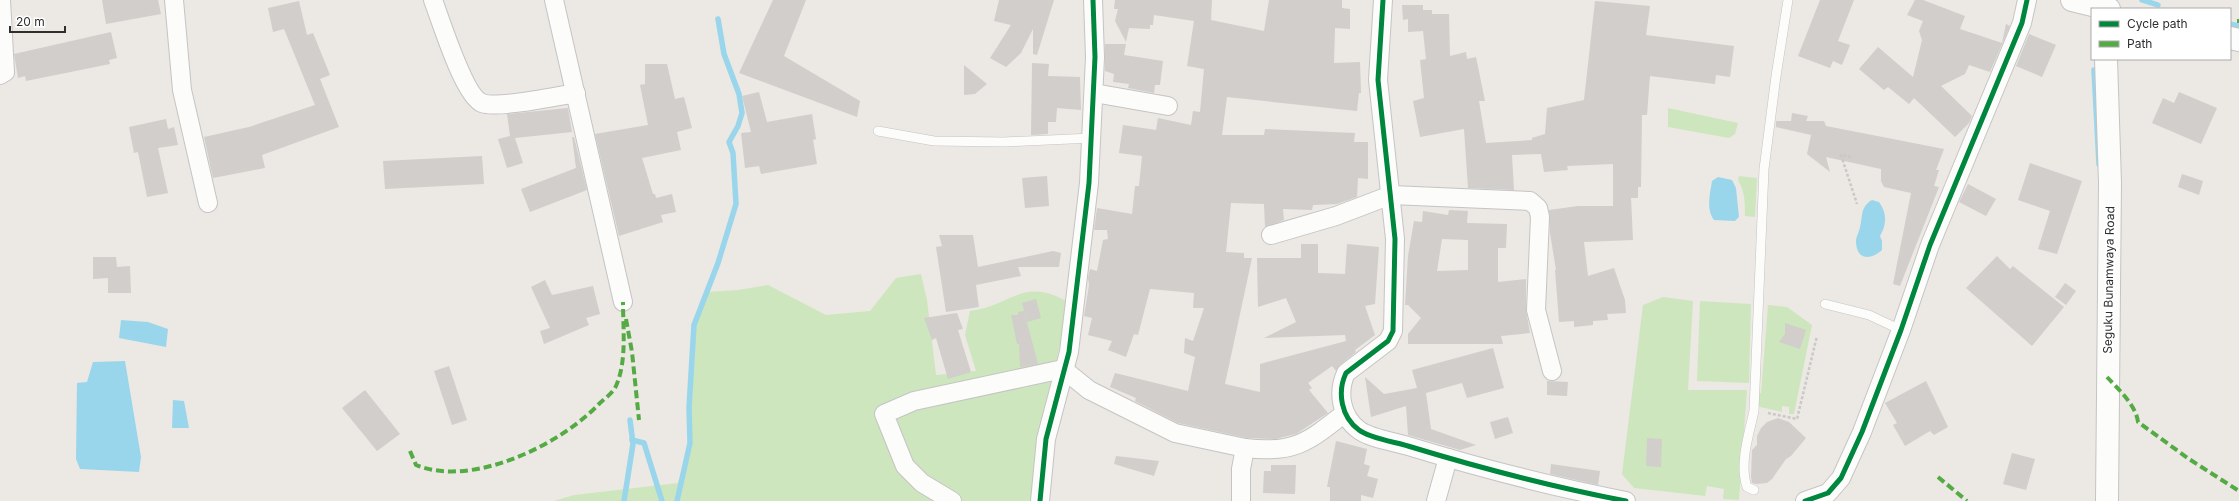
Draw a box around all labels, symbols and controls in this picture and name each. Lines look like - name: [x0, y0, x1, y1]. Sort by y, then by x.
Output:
- scale bar: [10, 8, 65, 34]
- legend: [2091, 8, 2231, 60]
- text: 20 m: [16, 14, 45, 29]
- text: Cycle path: [2127, 16, 2188, 31]
- text: Path: [2127, 36, 2152, 51]
- street label: Seguku Bunamwaya Road: [2100, 206, 2117, 354]

